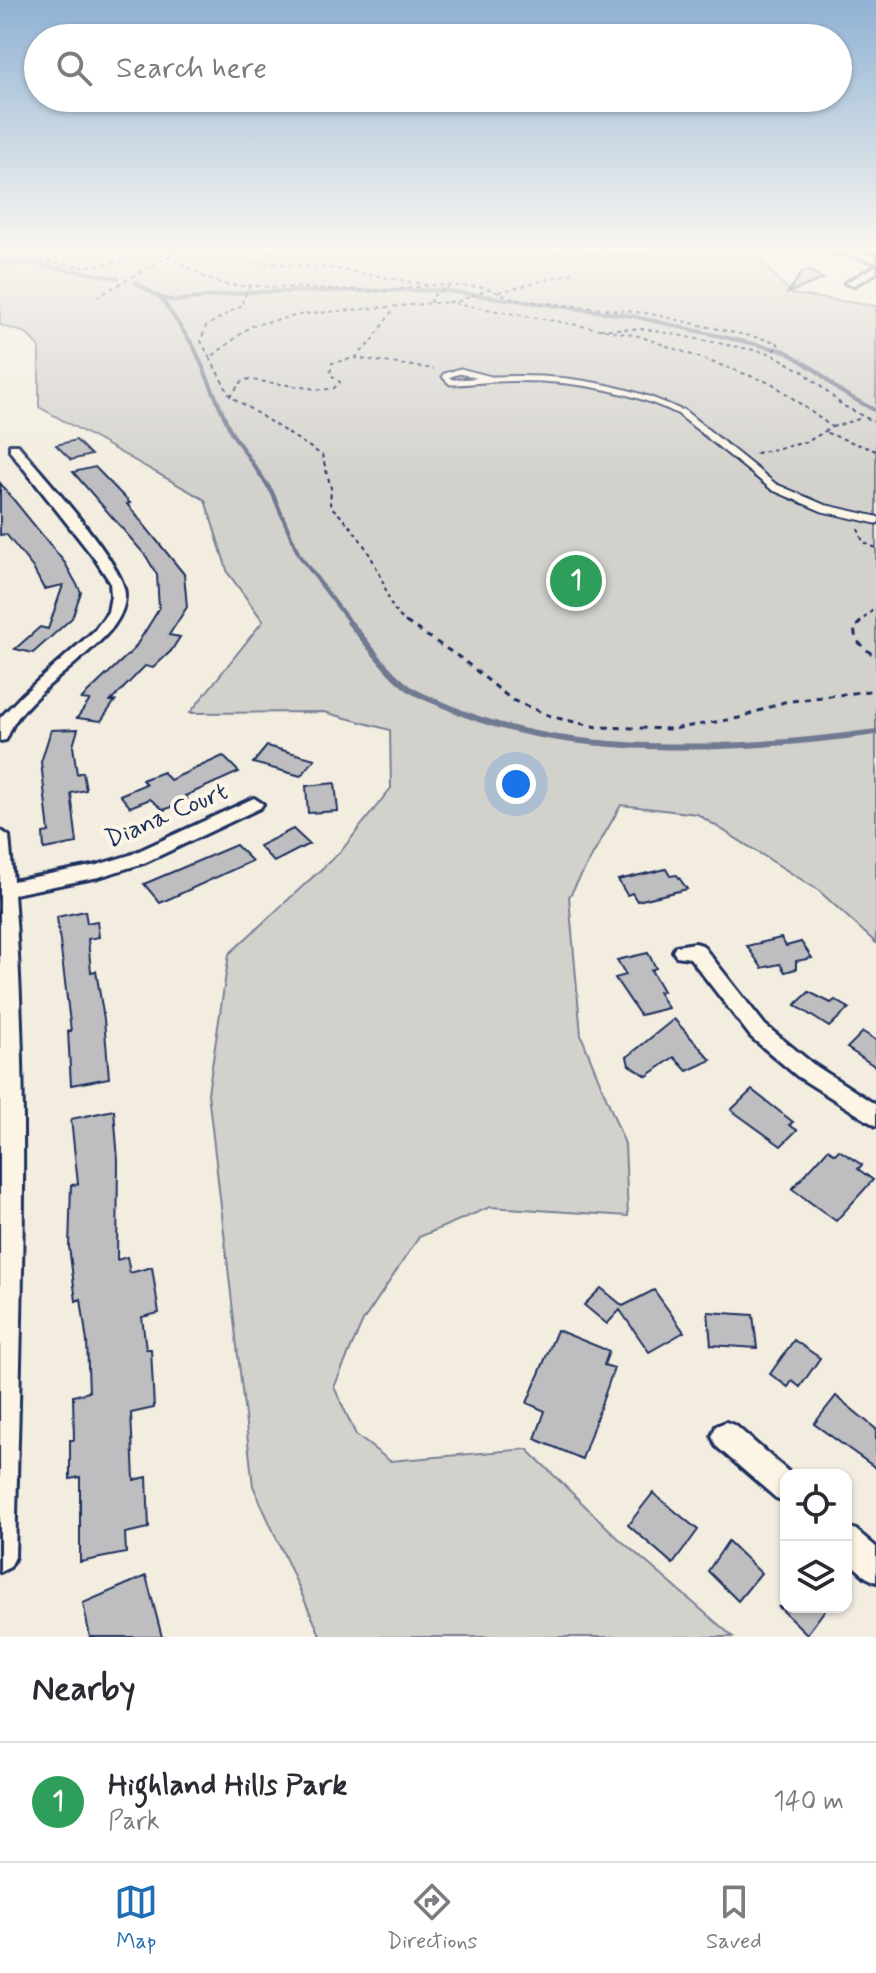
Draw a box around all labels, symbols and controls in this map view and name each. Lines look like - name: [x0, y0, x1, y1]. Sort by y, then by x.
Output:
- search box: [24, 24, 852, 112]
- icon: search: [52, 46, 96, 90]
- text: Search here: [116, 49, 267, 88]
- pin: 1: [550, 551, 602, 611]
- your location: [496, 764, 536, 804]
- street label: Diana Court: [100, 775, 233, 857]
- map controls: [780, 1469, 852, 1613]
- button: locate: [780, 1469, 852, 1541]
- button: layers: [780, 1541, 852, 1613]
- text: Nearby: [32, 1667, 136, 1712]
- text: Highland Hills Park: [108, 1766, 347, 1805]
- text: 1: [52, 1785, 64, 1819]
- text: 140 m: [773, 1785, 844, 1819]
- text: Park: [108, 1805, 160, 1839]
- tab: Map: [114, 1880, 158, 1956]
- tab: Directions: [387, 1880, 477, 1956]
- tab: Saved: [706, 1880, 762, 1956]

